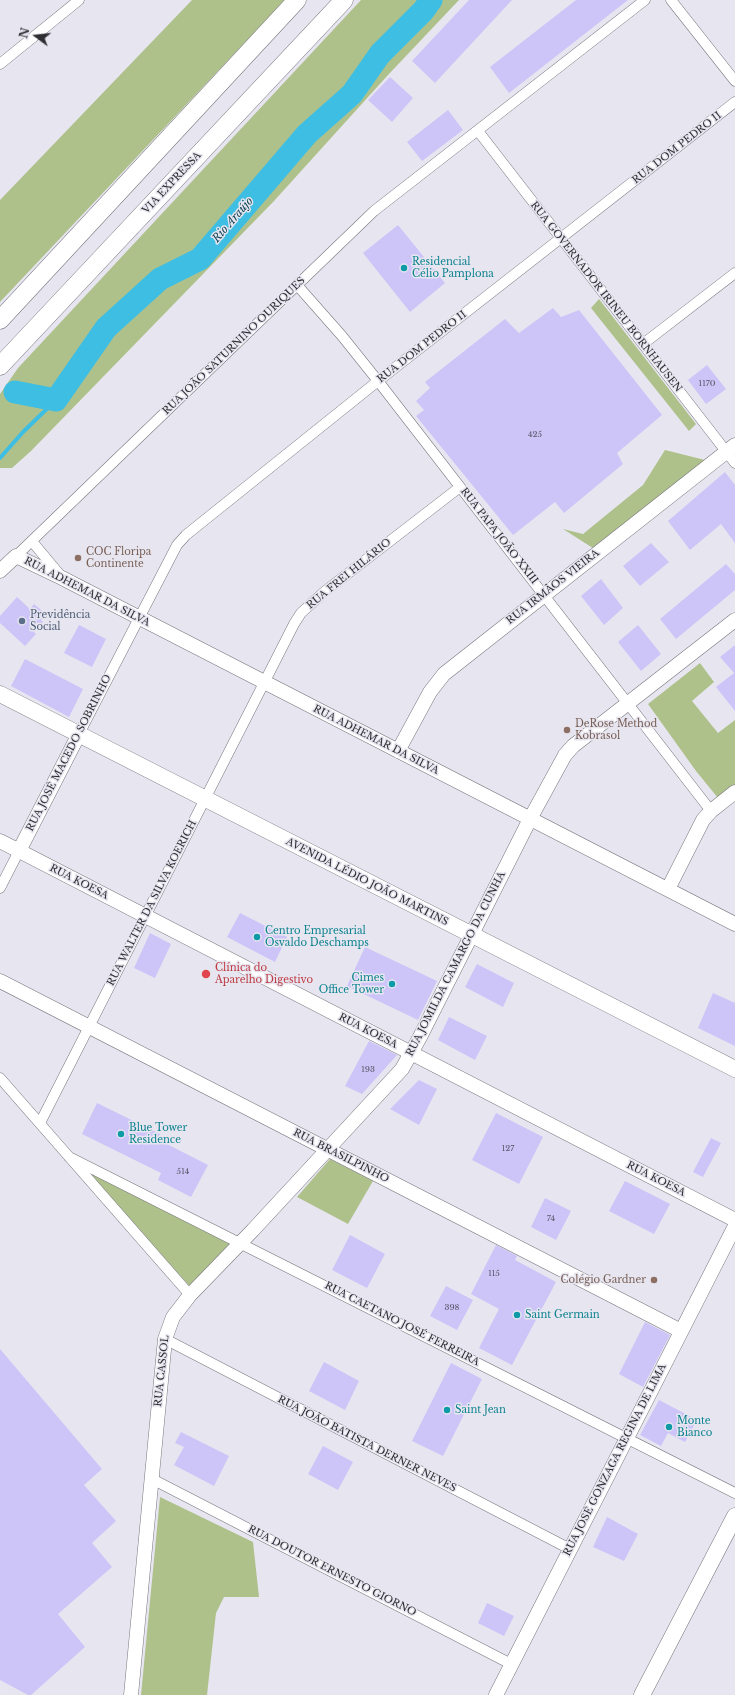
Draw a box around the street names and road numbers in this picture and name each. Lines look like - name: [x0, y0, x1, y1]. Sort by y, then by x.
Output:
- street label: RUA DOM PEDRO II: [630, 110, 724, 186]
- street label: VIA EXPRESSA: [140, 149, 204, 217]
- street label: RUA GOVERNADOR IRINEU BORNHAUSEN: [528, 199, 684, 395]
- street label: RUA JOÃO SATURNINO OURIQUES: [160, 275, 308, 417]
- street label: RUA DOM PEDRO II: [375, 309, 469, 385]
- street label: RUA PAPA JOÃO XXIII: [458, 485, 540, 587]
- street label: RUA FREI HILÁRIO: [304, 536, 394, 612]
- street label: RUA IRMÃOS VIEIRA: [504, 547, 602, 627]
- street label: RUA ADHEMAR DA SILVA: [22, 555, 152, 629]
- street label: RUA JOSÉ MACEDO SOBRINHO: [24, 673, 114, 833]
- street label: RUA ADHEMAR DA SILVA: [311, 703, 441, 777]
- street label: RUA WALTER DA SILVA KOERICH: [105, 818, 199, 988]
- street label: AVENIDA LÉDIO JOÃO MARTINS: [284, 836, 450, 928]
- street label: RUA KOESA: [48, 862, 110, 902]
- street label: RUA JOMILDA CAMARGO DA CUNHA: [404, 869, 508, 1059]
- street label: RUA KOESA: [337, 1011, 399, 1051]
- street label: RUA BRASILPINHO: [291, 1127, 391, 1185]
- street label: RUA KOESA: [625, 1159, 687, 1199]
- street label: RUA CAETANO JOSÉ FERREIRA: [323, 1280, 481, 1368]
- street label: RUA CASSOL: [152, 1335, 172, 1407]
- street label: RUA JOSÉ GONZAGA REGINA DE LIMA: [561, 1362, 669, 1558]
- street label: RUA JOÃO BATISTA DERNER NEVES: [276, 1394, 458, 1494]
- street label: RUA DOUTOR ERNESTO GIORNO: [246, 1523, 418, 1619]

